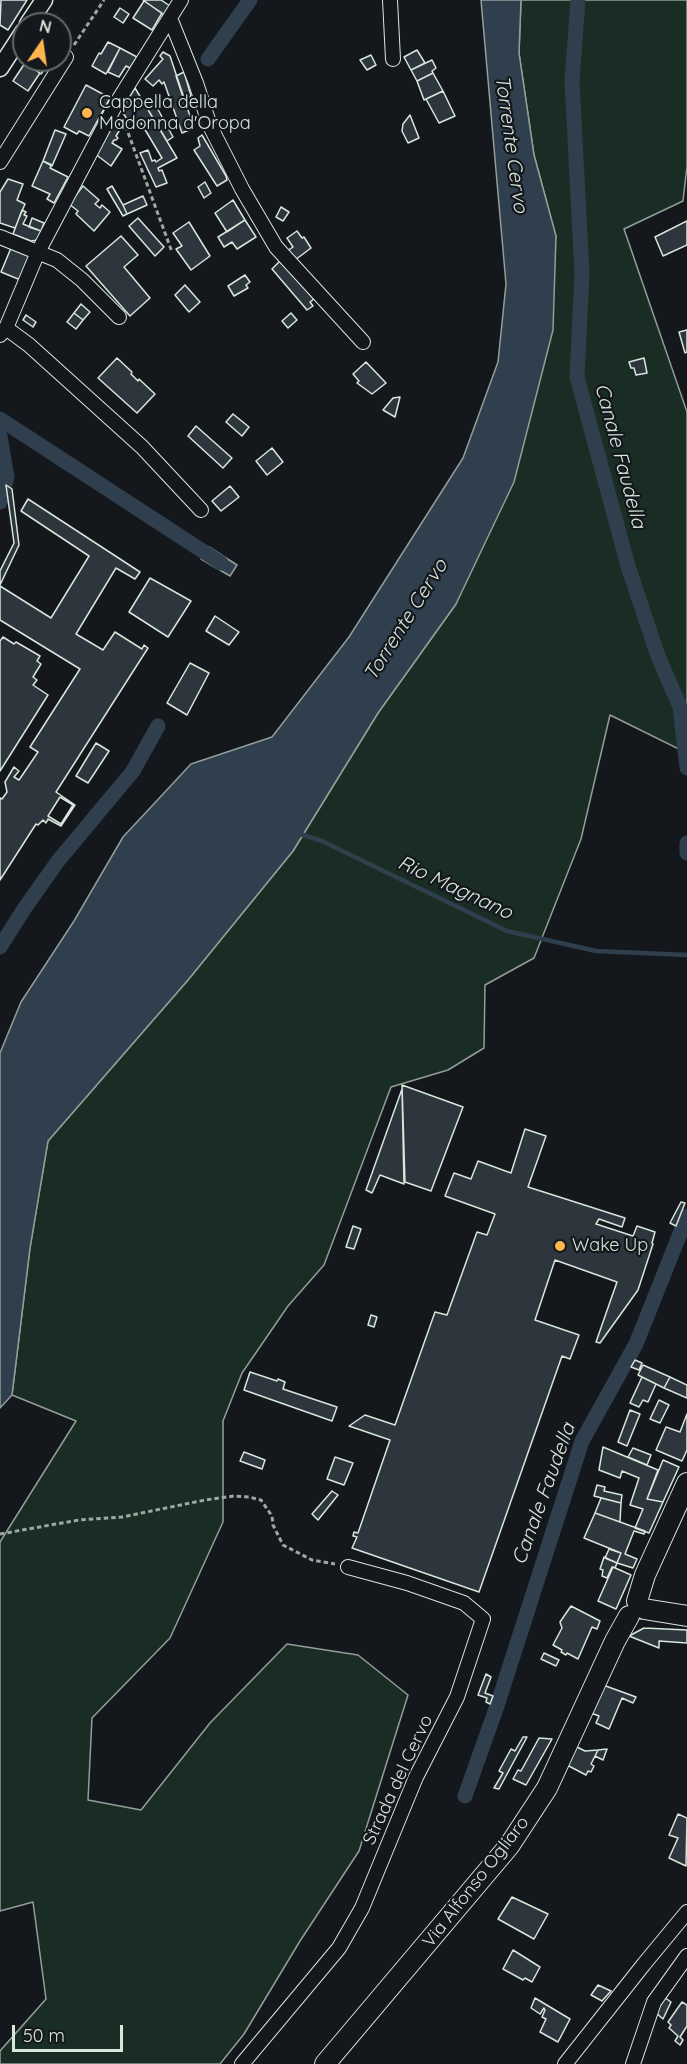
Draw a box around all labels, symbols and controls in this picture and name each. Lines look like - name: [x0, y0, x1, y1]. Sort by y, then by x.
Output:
- north arrow: [12, 12, 72, 72]
- text: N: [38, 15, 54, 37]
- water label: Torrente Cervo: [489, 74, 533, 214]
- place label: Cappella della Madonna d'Oropa: [99, 92, 251, 134]
- marker: Cappella della Madonna d'Oropa: [80, 106, 94, 120]
- water label: Canale Faudella: [589, 381, 651, 531]
- water label: Torrente Cervo: [359, 555, 453, 685]
- water label: Rio Magnano: [394, 851, 516, 925]
- place label: Wake Up: [572, 1235, 648, 1257]
- marker: Wake Up: [553, 1239, 567, 1253]
- water label: Canale Faudella: [507, 1420, 581, 1568]
- street label: Strada del Cervo: [358, 1712, 438, 1848]
- street label: Via Alfonso Ogliaro: [418, 1812, 534, 1952]
- scale bar: [15, 2013, 126, 2051]
- text: 50 m: [23, 2024, 65, 2047]

